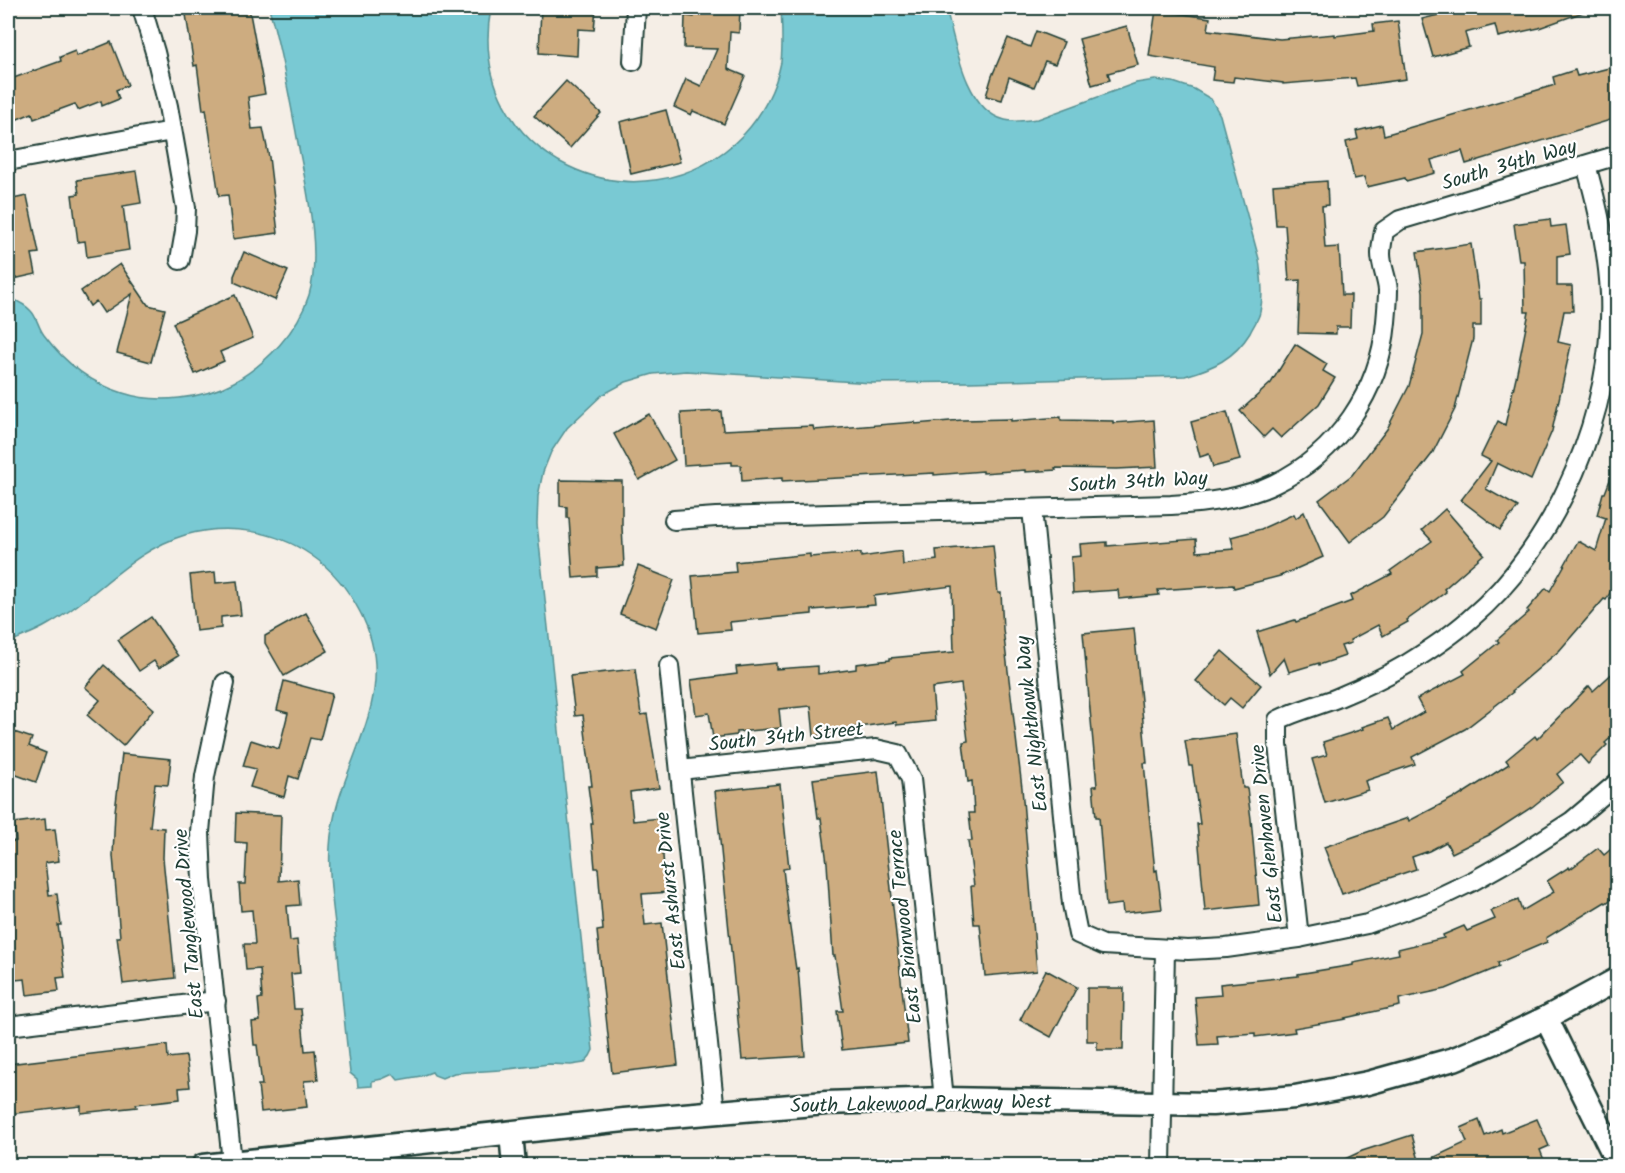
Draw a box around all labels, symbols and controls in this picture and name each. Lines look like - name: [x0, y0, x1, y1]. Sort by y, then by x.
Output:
- street label: South 34th Way: [1438, 131, 1581, 200]
- street label: South 34th Way: [1068, 463, 1209, 503]
- street label: East Nighthawk Way: [1008, 633, 1058, 813]
- street label: South 34th Street: [707, 714, 865, 762]
- street label: East Glenhaven Drive: [1243, 743, 1293, 925]
- street label: East Ashurst Drive: [648, 810, 696, 972]
- street label: East Tanglewood Drive: [166, 827, 214, 1020]
- street label: East Briarwood Terrace: [880, 828, 932, 1026]
- street label: South Lakewood Parkway West: [790, 1087, 1052, 1123]

